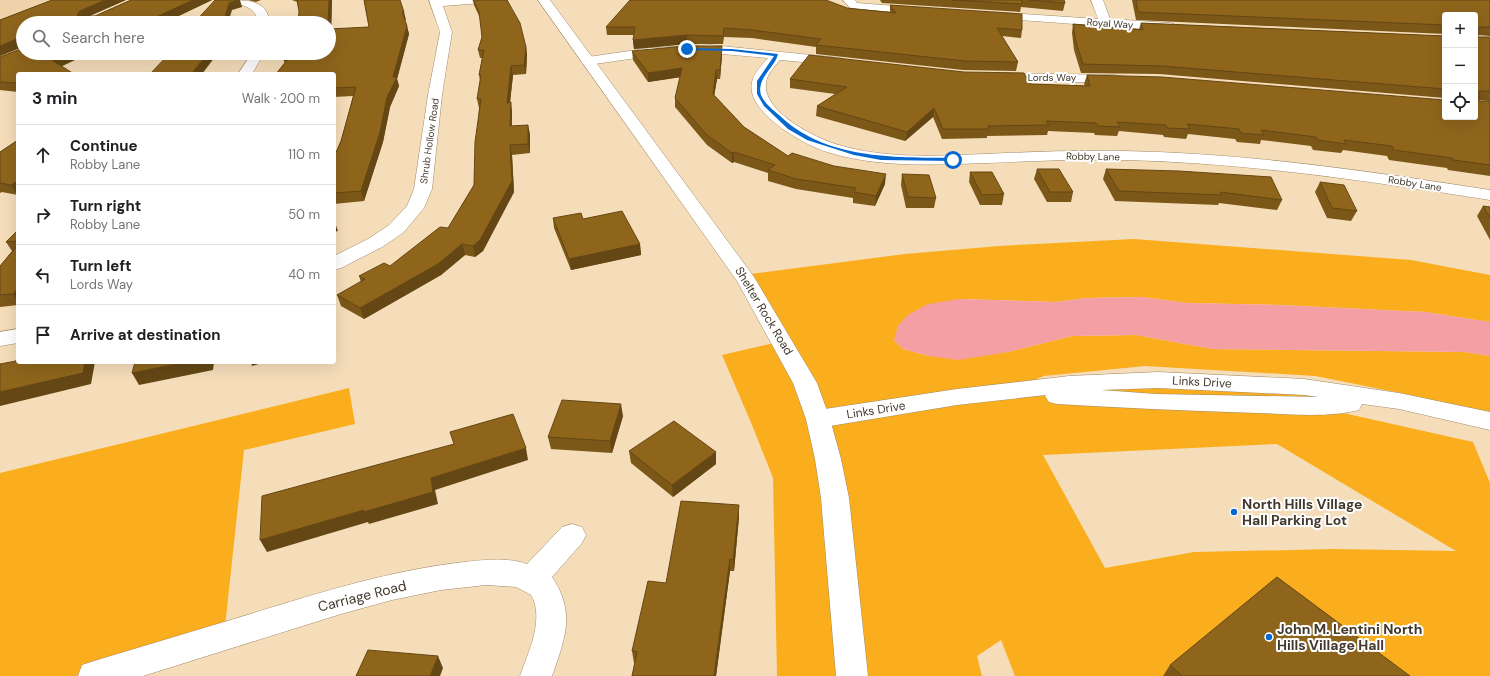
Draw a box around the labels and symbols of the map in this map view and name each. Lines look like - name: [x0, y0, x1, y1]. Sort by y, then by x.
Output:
- street label: Royal Way: [1086, 15, 1134, 32]
- route end: [678, 40, 696, 58]
- street label: Lords Way: [1028, 71, 1077, 84]
- street label: Shrub Hollow Road: [417, 97, 442, 185]
- street label: Robby Lane: [1066, 150, 1120, 163]
- route start: [944, 151, 962, 169]
- street label: Robby Lane: [1387, 173, 1443, 194]
- street label: Shelter Rock Road: [731, 264, 797, 358]
- street label: Links Drive: [1172, 372, 1232, 392]
- street label: Links Drive: [845, 397, 907, 423]
- place label: North Hills Village Hall Parking Lot: [1242, 495, 1362, 529]
- marker: North Hills Village Hall Parking Lot: [1229, 507, 1239, 517]
- street label: Carriage Road: [316, 576, 408, 616]
- place label: John M. Lentini North Hills Village Hall: [1277, 620, 1422, 654]
- marker: John M. Lentini North Hills Village Hall: [1264, 632, 1274, 642]

